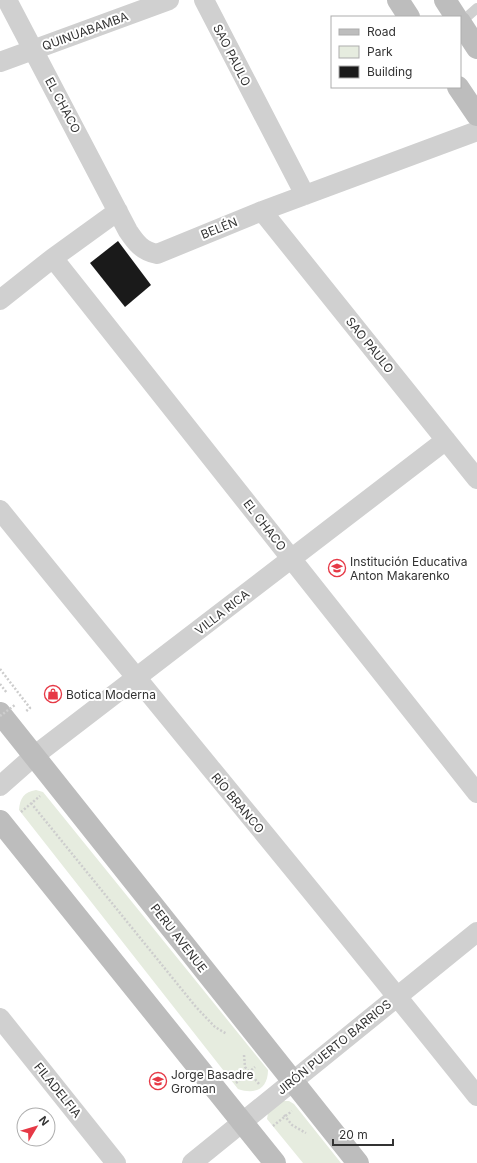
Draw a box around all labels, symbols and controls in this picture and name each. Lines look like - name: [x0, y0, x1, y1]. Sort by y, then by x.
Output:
- street label: QUINUABAMBA: [40, 8, 130, 54]
- legend: [331, 16, 461, 88]
- street label: SAO PAULO: [210, 22, 254, 88]
- text: Road: [367, 24, 396, 39]
- text: Park: [367, 44, 393, 59]
- text: Building: [367, 64, 412, 79]
- street label: EL CHACO: [42, 75, 84, 135]
- street label: BELÉN: [199, 214, 239, 242]
- street label: SAO PAULO: [343, 314, 397, 376]
- street label: EL CHACO: [240, 496, 290, 554]
- place label: Institución Educativa Anton Makarenko: [350, 554, 468, 583]
- school or university icon: Institución Educativa Anton Makarenko: [327, 558, 347, 578]
- street label: VILLA RICA: [192, 586, 252, 638]
- shop icon: Botica Moderna: [43, 684, 63, 704]
- place label: Botica Moderna: [66, 687, 156, 702]
- street label: RÍO BRANCO: [208, 770, 268, 836]
- street label: PERU AVENUE: [148, 901, 210, 975]
- street label: JIRÓN PUERTO BARRIOS: [274, 996, 394, 1098]
- street label: FILADELFIA: [31, 1059, 85, 1121]
- place label: Jorge Basadre Groman: [171, 1067, 253, 1096]
- school or university icon: Jorge Basadre Groman: [148, 1071, 168, 1091]
- north arrow: [16, 1107, 56, 1147]
- text: N: [36, 1113, 52, 1128]
- scale bar: [333, 1121, 393, 1147]
- text: 20 m: [339, 1127, 368, 1142]

